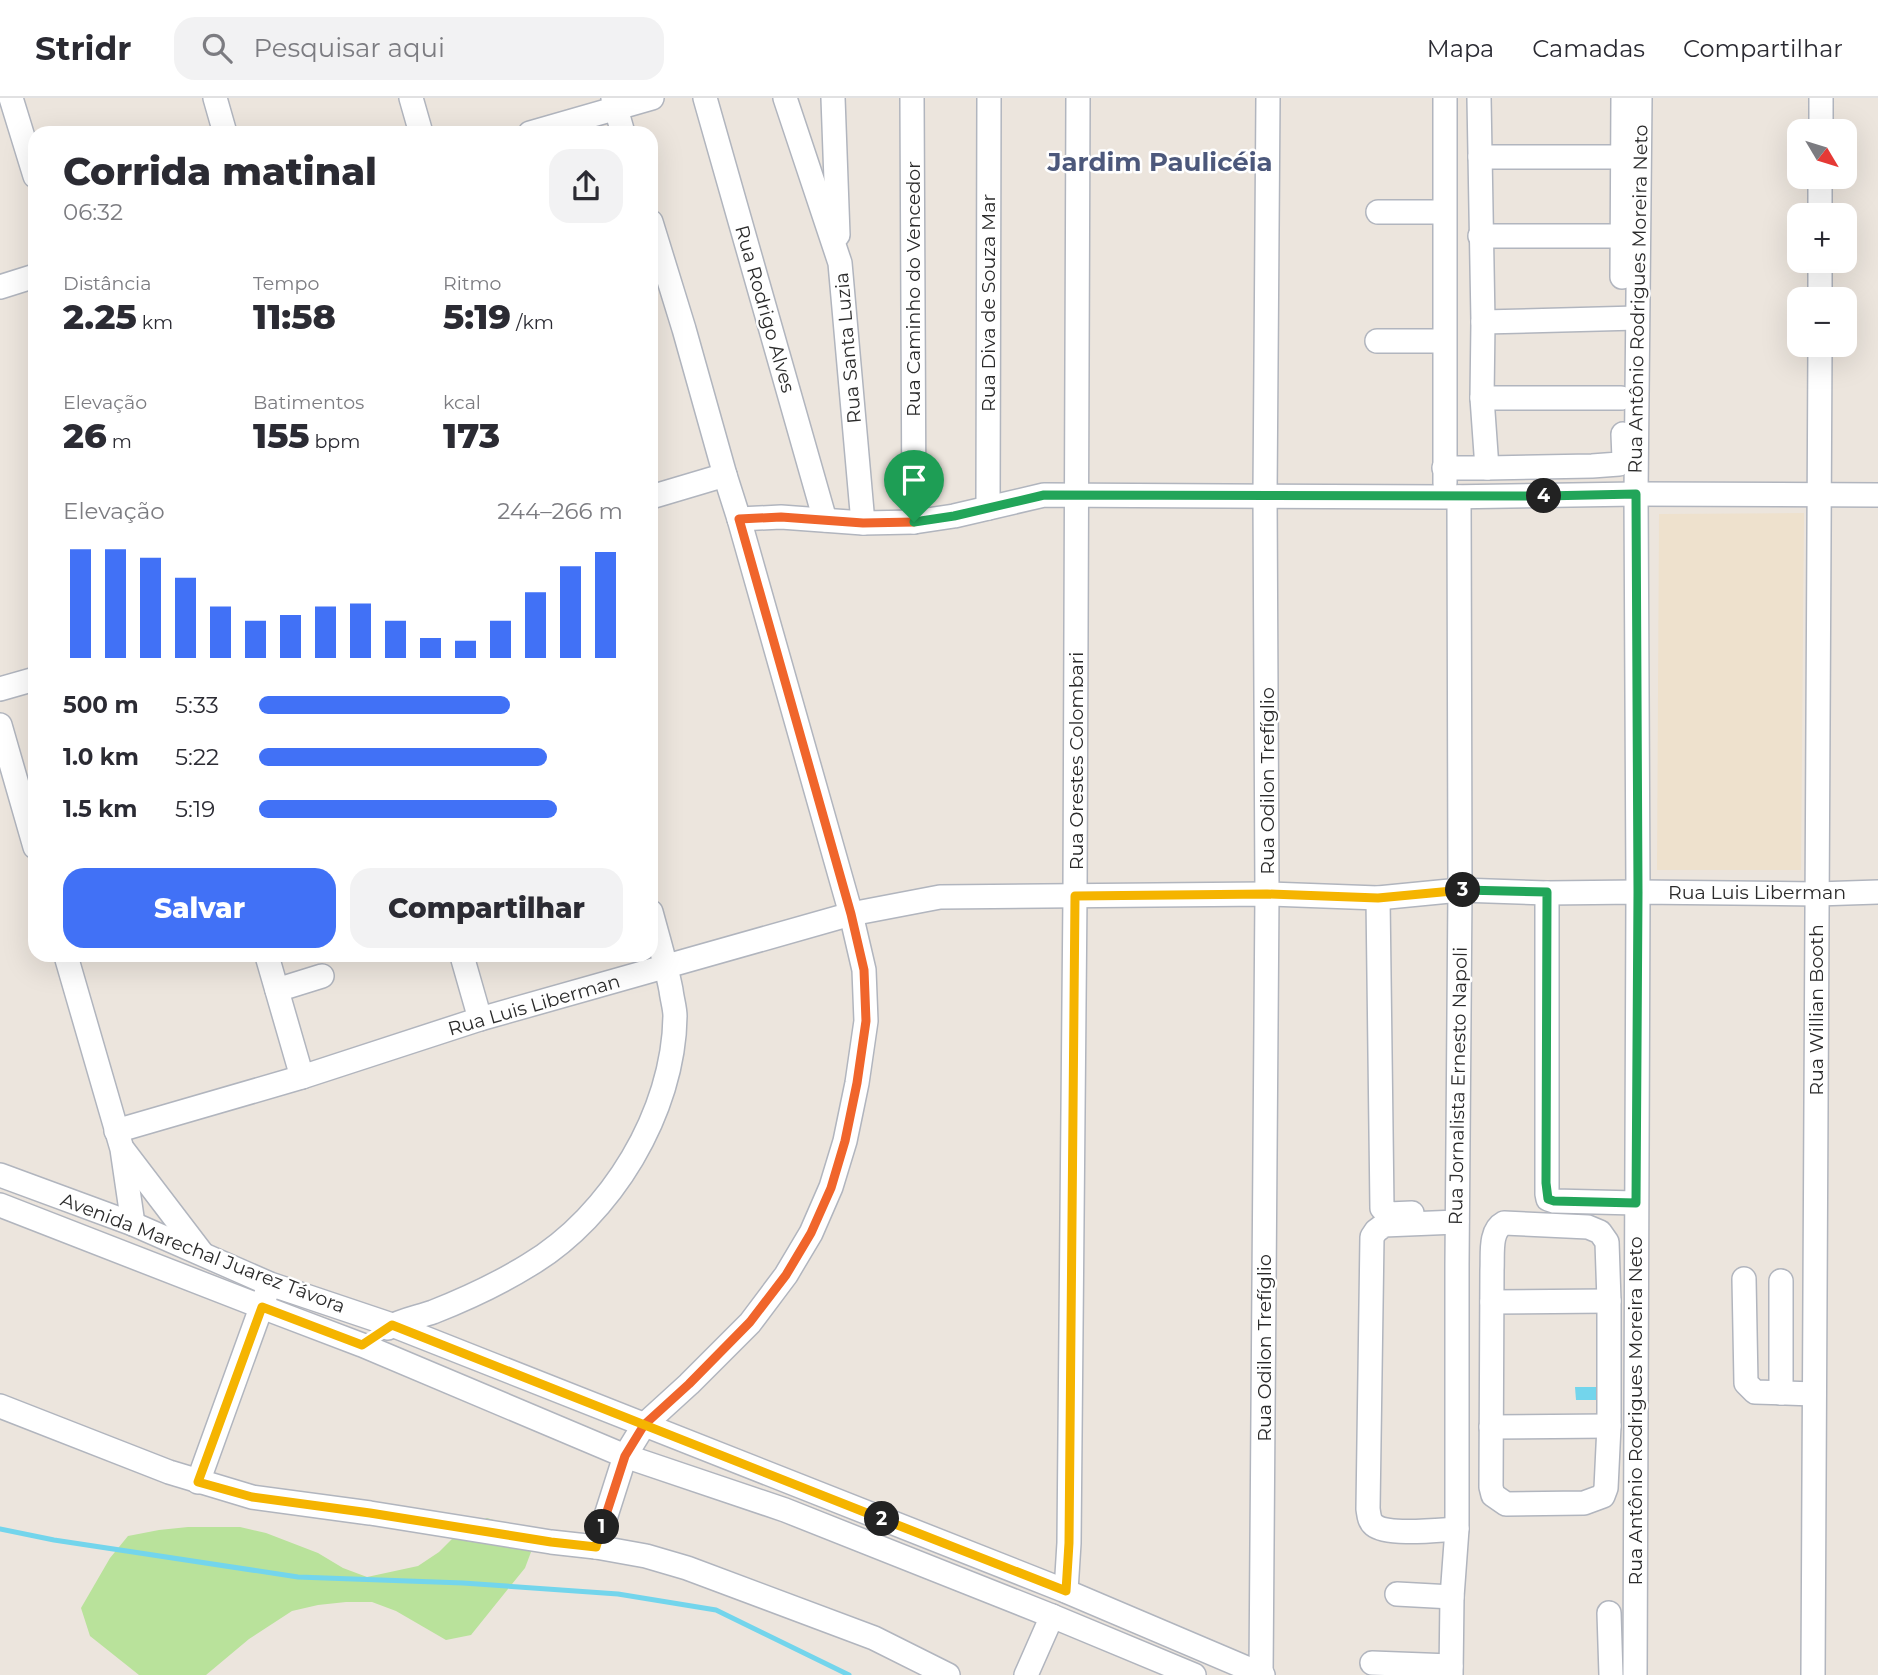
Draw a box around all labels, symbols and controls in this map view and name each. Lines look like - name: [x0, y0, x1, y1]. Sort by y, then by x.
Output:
- search box: [174, 17, 664, 80]
- text: Stridr: [35, 28, 132, 68]
- icon: search: [198, 29, 236, 67]
- text: Pesquisar aqui: [254, 32, 445, 64]
- text: Mapa: [1427, 34, 1494, 63]
- text: Camadas: [1532, 34, 1645, 63]
- text: Compartilhar: [1683, 34, 1843, 63]
- north arrow: [1787, 119, 1857, 189]
- map controls: [1787, 119, 1857, 357]
- street label: Rua Antônio Rodrigues Moreira Neto: [1623, 124, 1653, 474]
- district label: Jardim Paulicéia: [1046, 146, 1273, 178]
- text: Corrida matinal: [63, 148, 377, 195]
- button: share: [549, 149, 623, 223]
- street label: Rua Caminho do Vencedor: [902, 161, 925, 417]
- street label: Rua Diva de Souza Mar: [977, 194, 1000, 412]
- text: 06:32: [63, 198, 123, 226]
- button: +: [1787, 203, 1857, 273]
- street label: Rua Rodrigo Alves: [730, 223, 800, 395]
- street label: Rua Santa Luzia: [830, 271, 866, 425]
- text: Distância: [63, 272, 151, 295]
- text: Tempo: [253, 272, 319, 295]
- text: Ritmo: [443, 272, 501, 295]
- button: −: [1787, 287, 1857, 357]
- text: 2.25: [63, 295, 137, 338]
- text: 11:58: [253, 295, 336, 338]
- text: 5:19: [443, 295, 511, 338]
- text: km: [137, 311, 173, 334]
- text: /km: [511, 311, 554, 334]
- text: Elevação: [63, 391, 147, 414]
- text: Batimentos: [253, 391, 364, 414]
- text: kcal: [443, 391, 481, 414]
- text: 26: [63, 414, 107, 457]
- text: 155: [253, 414, 310, 457]
- text: 173: [443, 414, 500, 457]
- text: m: [107, 430, 132, 453]
- text: bpm: [310, 430, 360, 453]
- pin: [884, 450, 944, 522]
- icon: arrive: [895, 461, 933, 499]
- pin: 4: [1526, 478, 1562, 514]
- text: 4: [1537, 484, 1550, 507]
- text: Elevação: [63, 497, 165, 525]
- text: 244–266 m: [497, 497, 623, 525]
- street label: Rua Orestes Colombari: [1065, 652, 1088, 870]
- street label: Rua Odilon Trefíglio: [1256, 687, 1279, 875]
- text: 500 m: [63, 691, 139, 719]
- text: 5:33: [175, 691, 219, 719]
- text: 1.0 km: [63, 743, 139, 771]
- text: 5:22: [175, 743, 219, 771]
- text: 1.5 km: [63, 795, 137, 823]
- text: 5:19: [175, 795, 215, 823]
- button: Salvar: [63, 868, 336, 948]
- button: Compartilhar: [350, 868, 623, 948]
- pin: 3: [1446, 872, 1480, 908]
- text: 3: [1457, 878, 1468, 901]
- street label: Rua Luis Liberman: [1668, 881, 1846, 904]
- street label: Rua Willian Booth: [1805, 924, 1828, 1096]
- street label: Rua Jornalista Ernesto Napoli: [1444, 947, 1472, 1225]
- street label: Rua Luis Liberman: [445, 969, 623, 1041]
- street label: Avenida Marechal Juarez Távora: [58, 1188, 348, 1318]
- street label: Rua Antônio Rodrigues Moreira Neto: [1624, 1236, 1647, 1586]
- street label: Rua Odilon Trefíglio: [1253, 1254, 1276, 1442]
- pin: 2: [864, 1502, 900, 1536]
- text: 2: [876, 1507, 887, 1530]
- pin: 1: [584, 1510, 620, 1544]
- text: 1: [598, 1515, 605, 1538]

